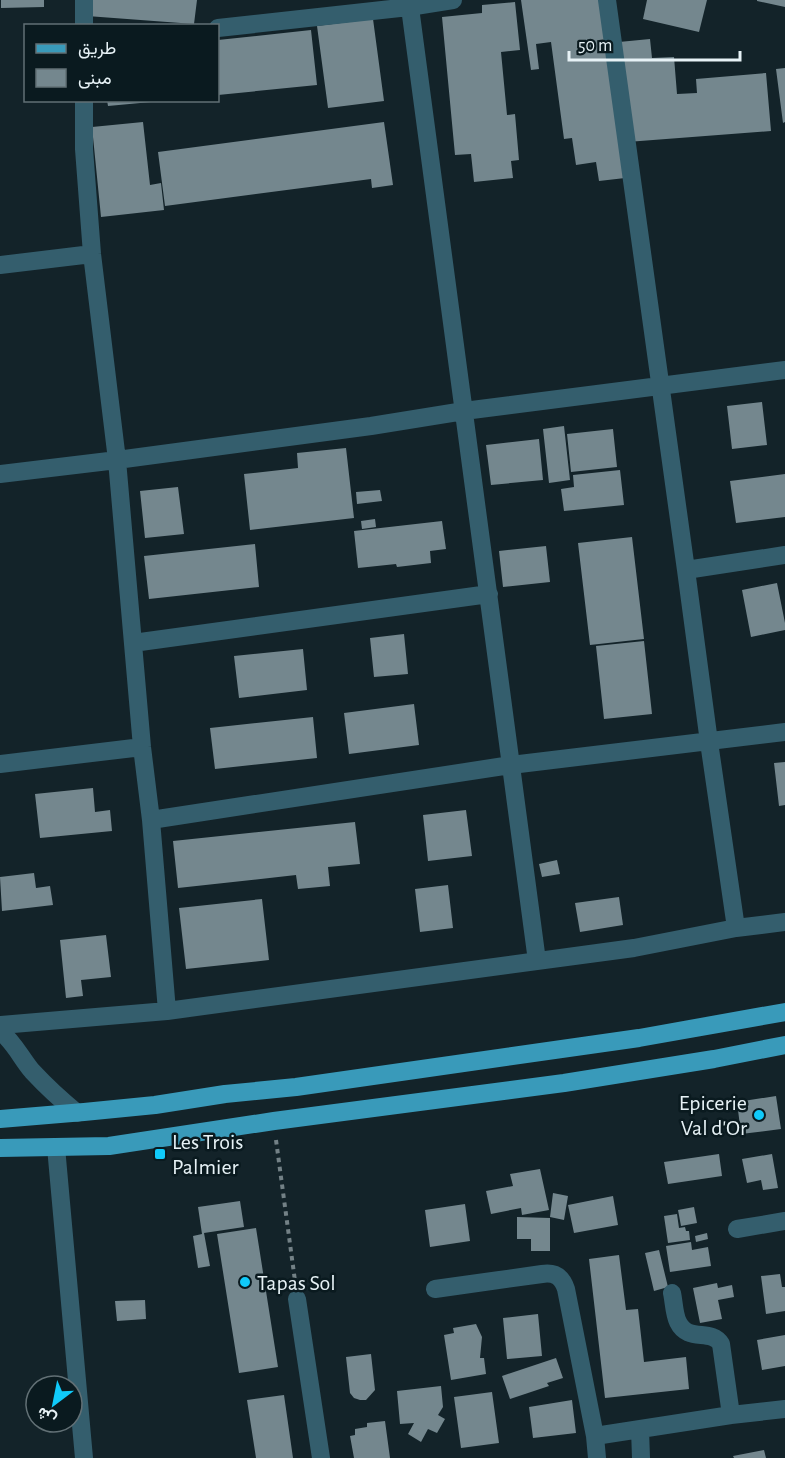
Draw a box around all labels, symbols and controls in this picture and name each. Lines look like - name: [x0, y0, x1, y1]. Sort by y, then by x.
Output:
- legend: [24, 24, 219, 102]
- scale bar: [569, 24, 740, 62]
- text: 50 m: [578, 37, 612, 55]
- text: طريق: [78, 40, 116, 59]
- text: مبنى: [78, 70, 112, 89]
- place label: Epicerie Val d'Or: [679, 1092, 747, 1139]
- marker: Epicerie Val d'Or: [752, 1108, 766, 1122]
- place label: Les Trois Palmier: [172, 1131, 243, 1178]
- marker: Les Trois Palmier: [153, 1147, 167, 1161]
- place label: Tapas Sol: [257, 1272, 336, 1294]
- marker: Tapas Sol: [238, 1275, 252, 1289]
- north arrow: [24, 1374, 84, 1434]
- text: ش: [34, 1403, 60, 1428]

